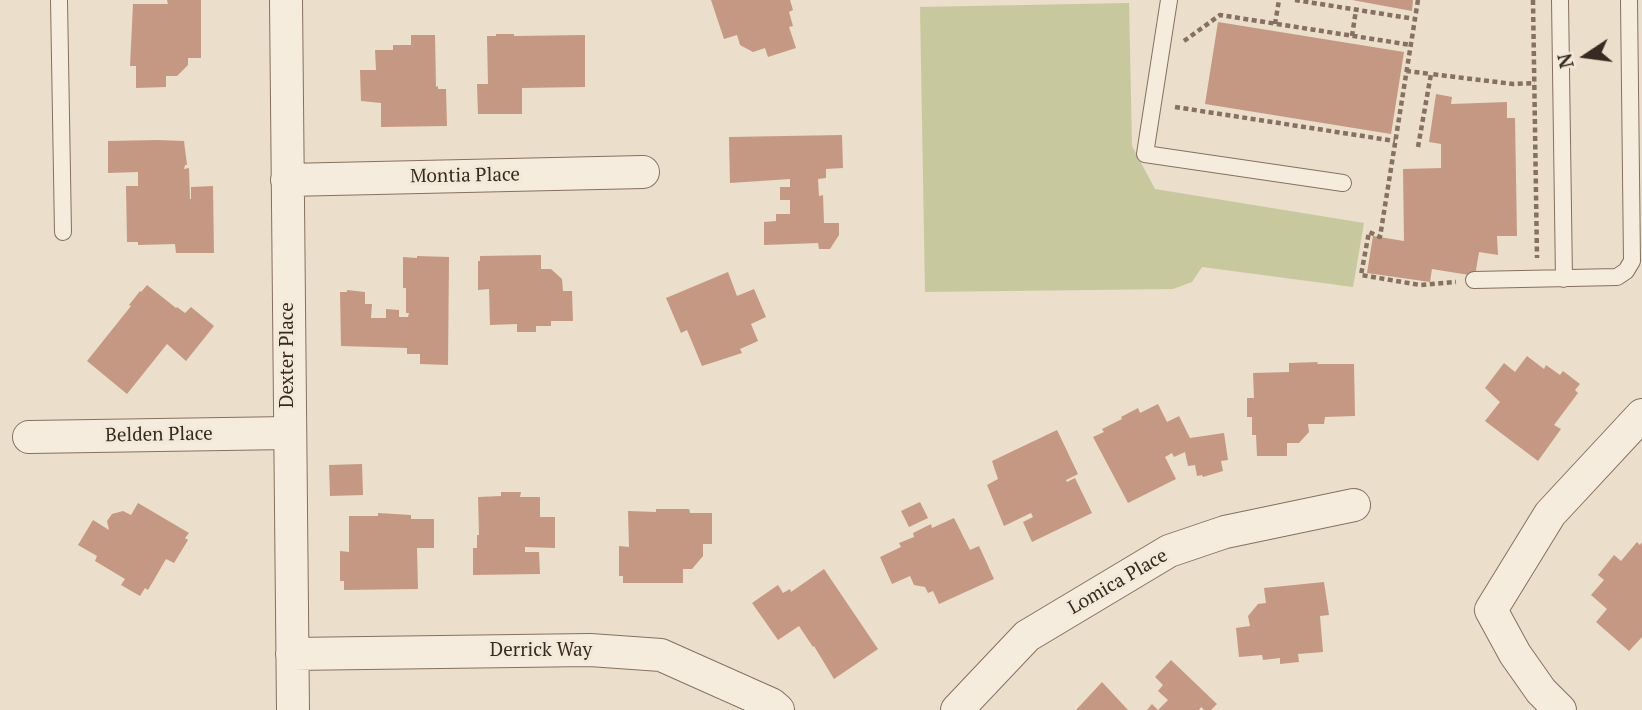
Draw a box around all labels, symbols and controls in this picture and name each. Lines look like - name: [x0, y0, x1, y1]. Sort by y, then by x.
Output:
- north arrow: [1551, 21, 1621, 91]
- text: N: [1551, 51, 1579, 71]
- street label: Montia Place: [410, 164, 520, 188]
- street label: Dexter Place: [277, 302, 299, 408]
- street label: Belden Place: [105, 423, 213, 447]
- street label: Lomica Place: [1064, 544, 1172, 620]
- street label: Derrick Way: [490, 640, 592, 662]

